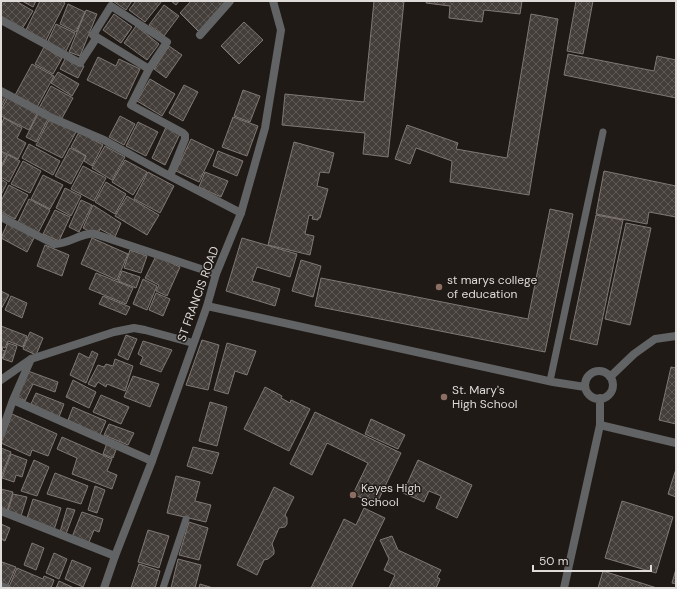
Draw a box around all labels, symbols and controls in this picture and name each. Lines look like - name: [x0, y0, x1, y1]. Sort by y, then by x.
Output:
- street label: ST FRANCIS ROAD: [173, 244, 223, 344]
- place label: st marys college of education: [447, 272, 537, 302]
- marker: st marys college of education: [434, 282, 444, 292]
- place label: St. Mary's High School: [452, 382, 517, 412]
- marker: St. Mary's High School: [439, 392, 449, 402]
- place label: Keyes High School: [361, 480, 421, 510]
- marker: Keyes High School: [348, 490, 358, 500]
- scale bar: [533, 547, 651, 573]
- text: 50 m: [539, 553, 568, 569]

